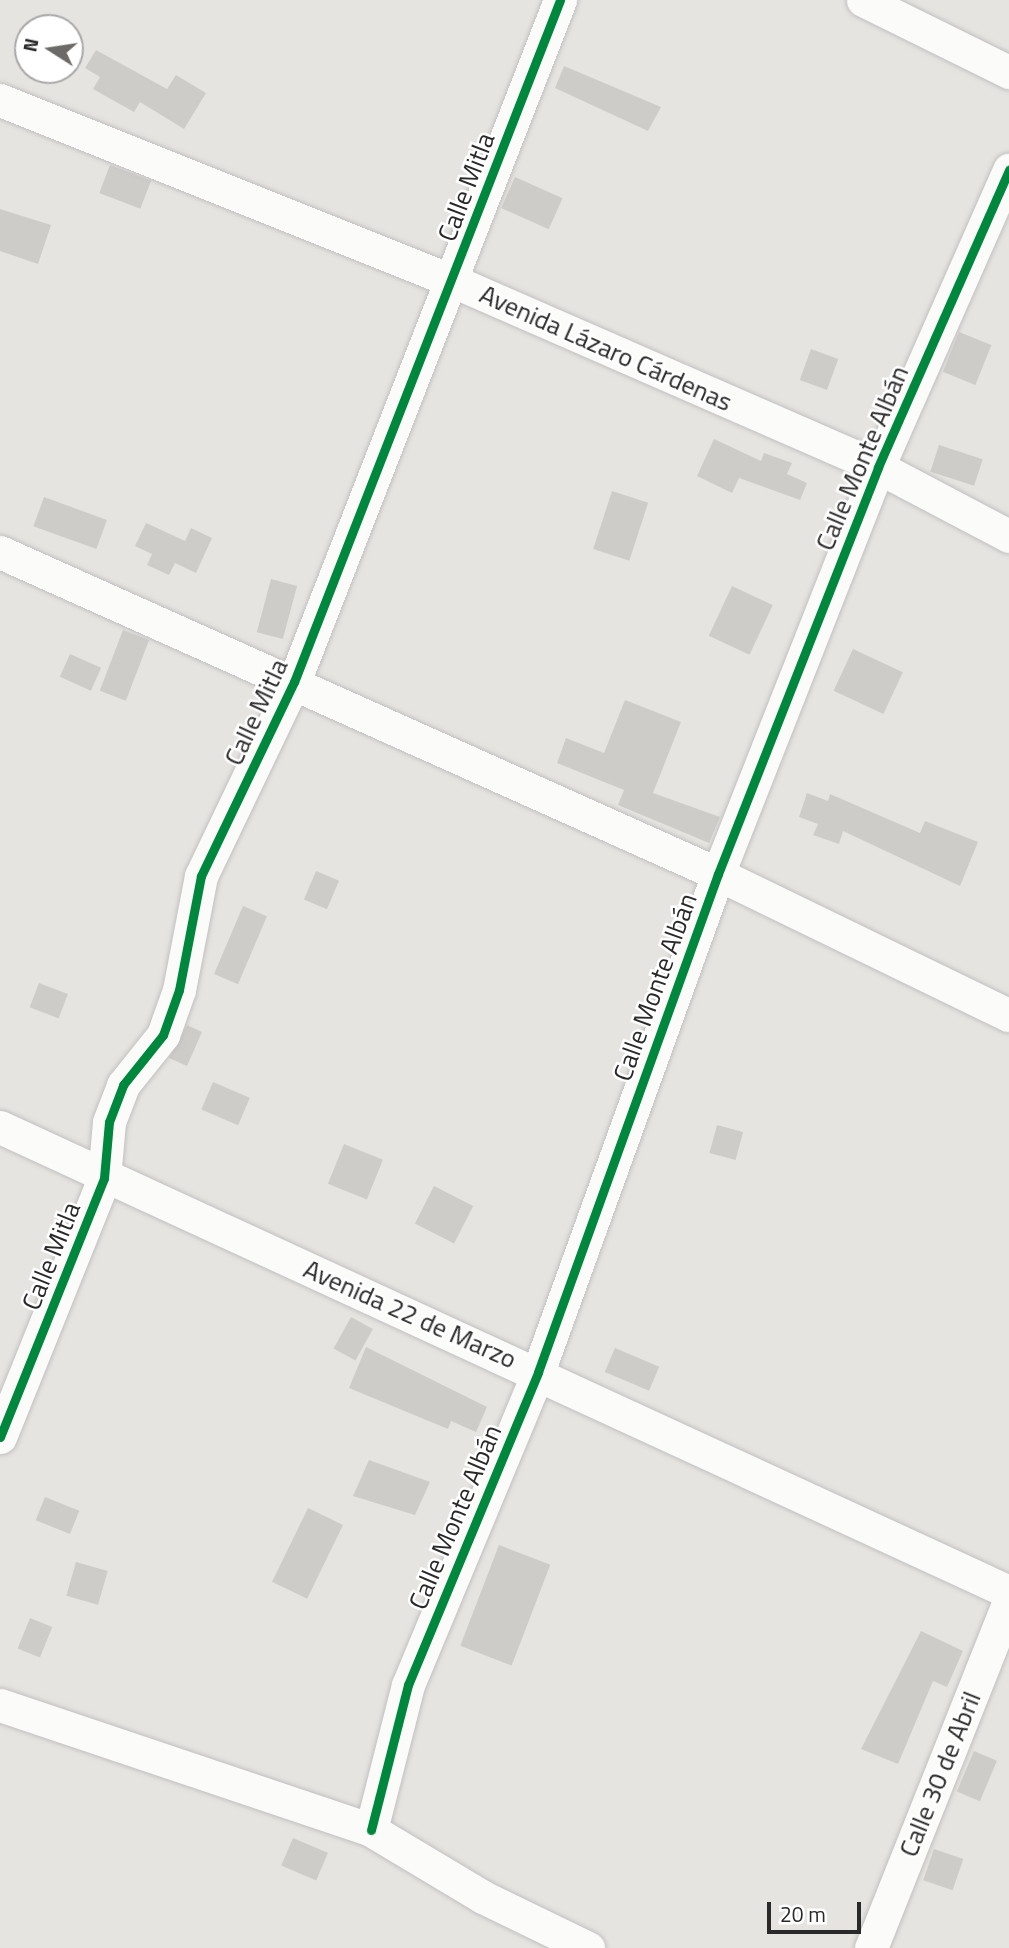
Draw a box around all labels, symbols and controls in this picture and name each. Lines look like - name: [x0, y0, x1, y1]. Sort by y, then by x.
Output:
- north arrow: [14, 14, 84, 84]
- text: N: [14, 35, 45, 54]
- street label: Calle Mitla: [431, 128, 501, 246]
- street label: Avenida Lázaro Cárdenas: [475, 278, 737, 418]
- street label: Calle Monte Albán: [809, 361, 915, 555]
- street label: Calle Mitla: [218, 654, 294, 770]
- street label: Calle Monte Albán: [607, 889, 703, 1085]
- street label: Calle Mitla: [15, 1197, 87, 1315]
- street label: Avenida 22 de Marzo: [299, 1253, 521, 1375]
- street label: Calle Monte Albán: [402, 1420, 508, 1614]
- street label: Calle 30 de Abril: [893, 1687, 987, 1861]
- scale bar: [771, 1888, 866, 1932]
- text: 20 m: [780, 1898, 826, 1930]

